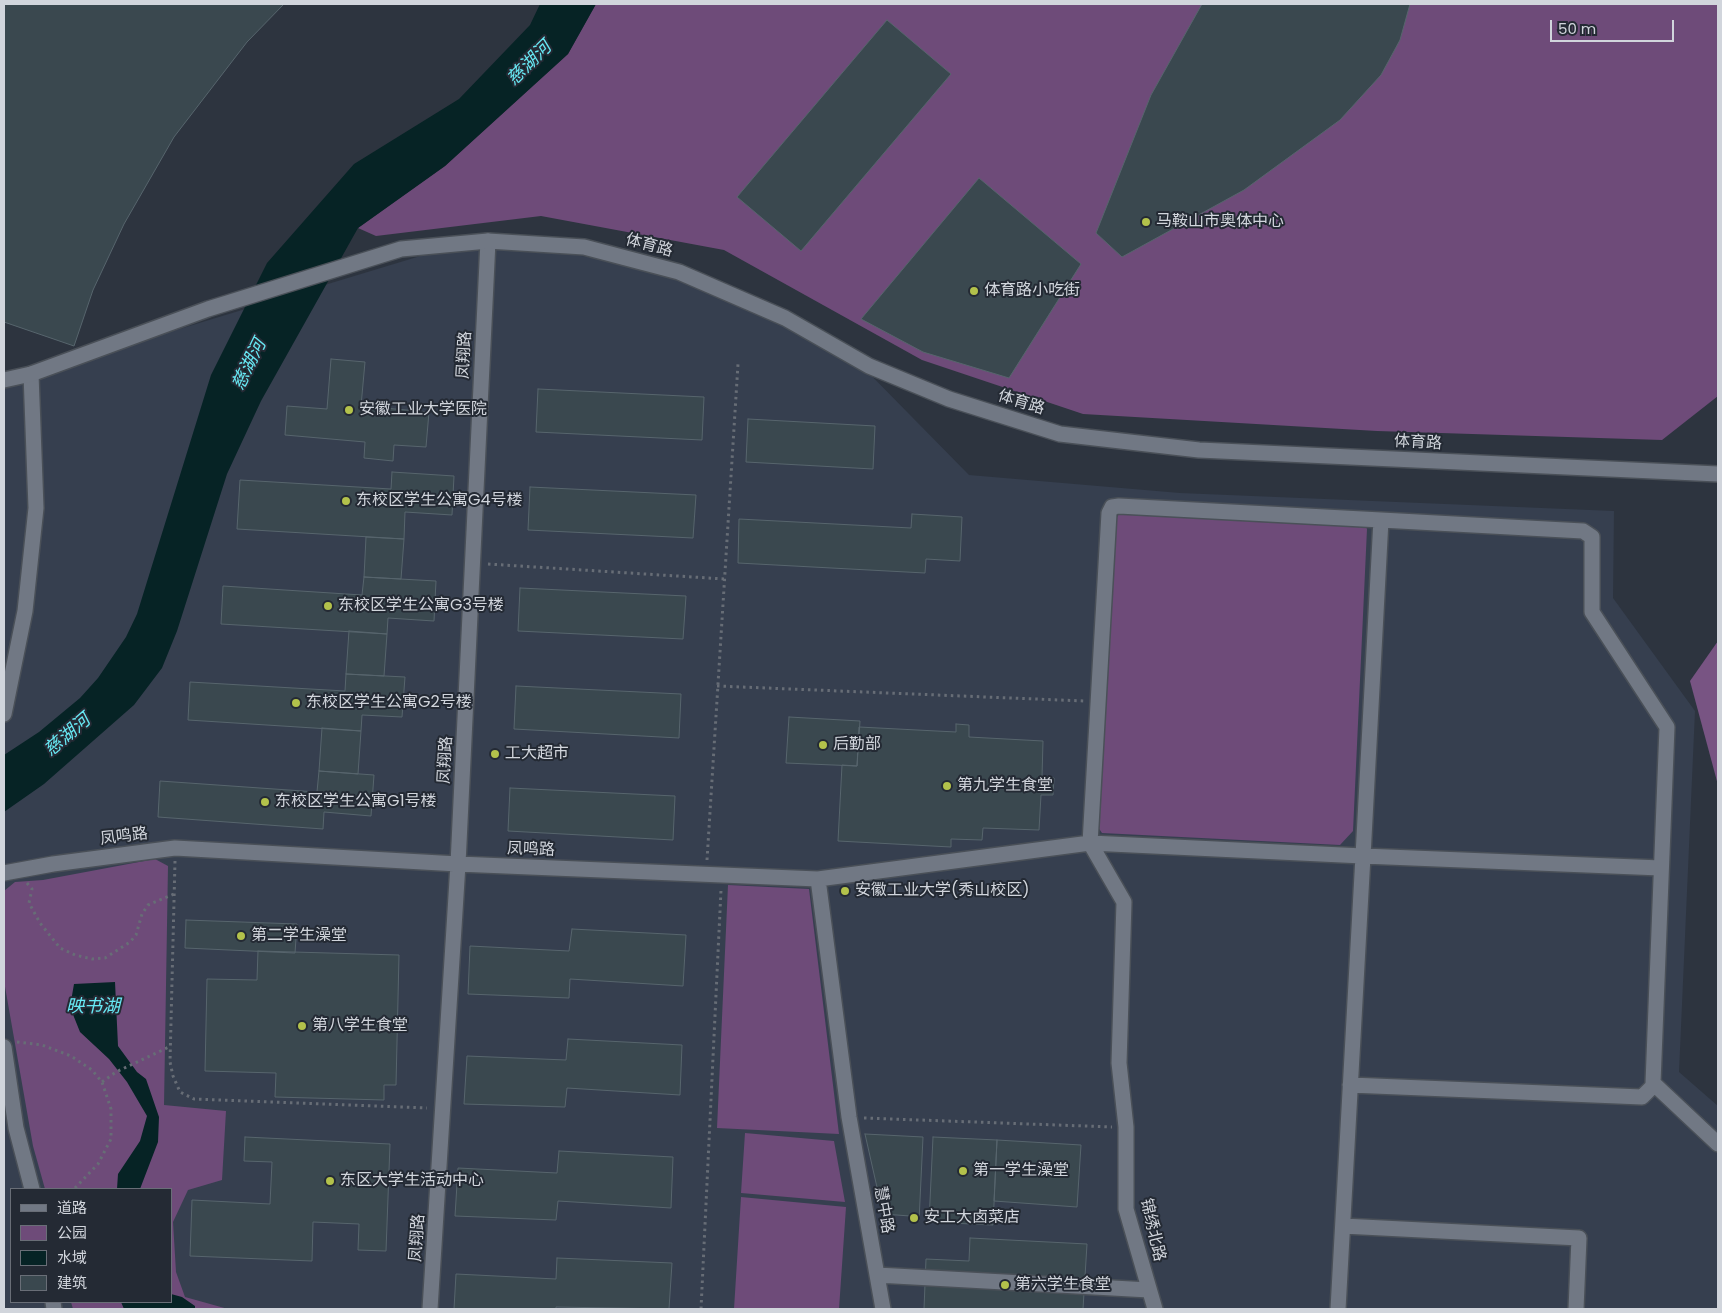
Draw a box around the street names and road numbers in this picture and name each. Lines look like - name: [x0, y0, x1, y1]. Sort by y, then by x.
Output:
- street label: 体育路: [623, 231, 675, 261]
- street label: 凤翔路: [454, 331, 476, 379]
- street label: 体育路: [995, 387, 1047, 419]
- street label: 体育路: [1394, 432, 1442, 454]
- street label: 凤翔路: [435, 736, 457, 784]
- street label: 凤鸣路: [99, 825, 149, 849]
- street label: 凤鸣路: [507, 840, 555, 860]
- street label: 慧中路: [869, 1185, 897, 1235]
- street label: 锦绣北路: [1135, 1197, 1169, 1263]
- street label: 凤翔路: [407, 1213, 429, 1263]

